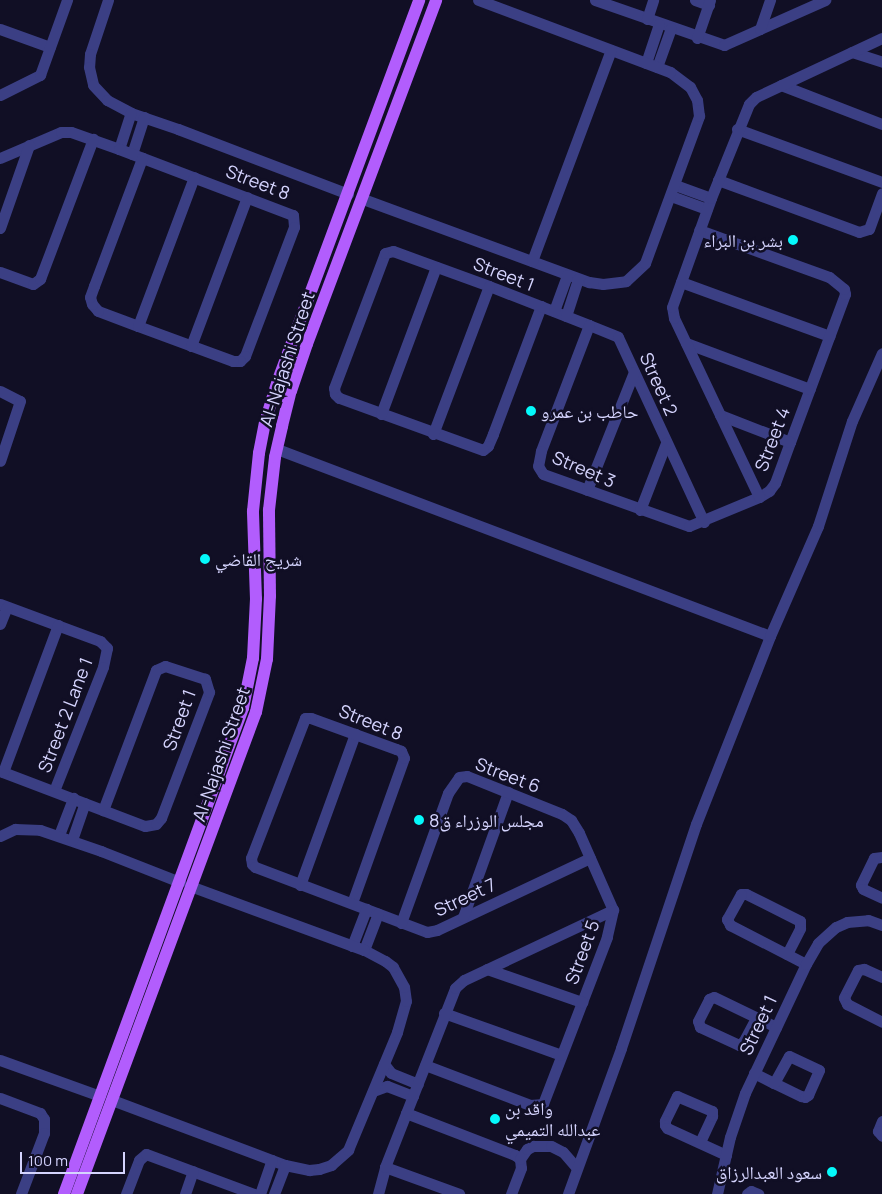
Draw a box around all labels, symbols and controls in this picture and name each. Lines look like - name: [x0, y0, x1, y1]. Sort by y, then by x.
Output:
- street label: Street 8: [223, 160, 293, 204]
- place label: بشر بن البراء: [703, 229, 783, 251]
- marker: بشر بن البراء: [787, 234, 799, 246]
- street label: Street 1: [470, 253, 538, 295]
- street label: Al-Najashi Street: [255, 289, 319, 429]
- street label: Street 2: [636, 349, 682, 419]
- place label: حاطب بن عمرو: [541, 400, 638, 422]
- street label: Street 4: [750, 404, 794, 474]
- marker: حاطب بن عمرو: [525, 405, 537, 417]
- street label: Street 3: [549, 446, 619, 492]
- place label: شريح القاضي: [215, 548, 302, 570]
- marker: شريح القاضي: [199, 553, 211, 565]
- street label: Street 2 Lane 1: [33, 655, 97, 775]
- street label: Al-Najashi Street: [188, 684, 254, 824]
- street label: Street 1: [158, 686, 200, 754]
- street label: Street 8: [336, 699, 406, 745]
- street label: Street 6: [473, 753, 543, 797]
- place label: مجلس الوزراء ق8: [429, 809, 544, 831]
- marker: مجلس الوزراء ق8: [413, 814, 425, 826]
- street label: Street 7: [431, 873, 499, 921]
- street label: Street 5: [560, 917, 604, 987]
- street label: Street 1: [735, 992, 781, 1058]
- place label: واقد بن عبدالله التميمي: [505, 1098, 600, 1140]
- marker: واقد بن عبدالله التميمي: [489, 1113, 501, 1125]
- scale bar: [22, 1142, 128, 1174]
- text: 100 m: [28, 1150, 68, 1171]
- place label: سعود العبدالرزاق: [716, 1161, 822, 1183]
- marker: سعود العبدالرزاق: [826, 1166, 838, 1178]

